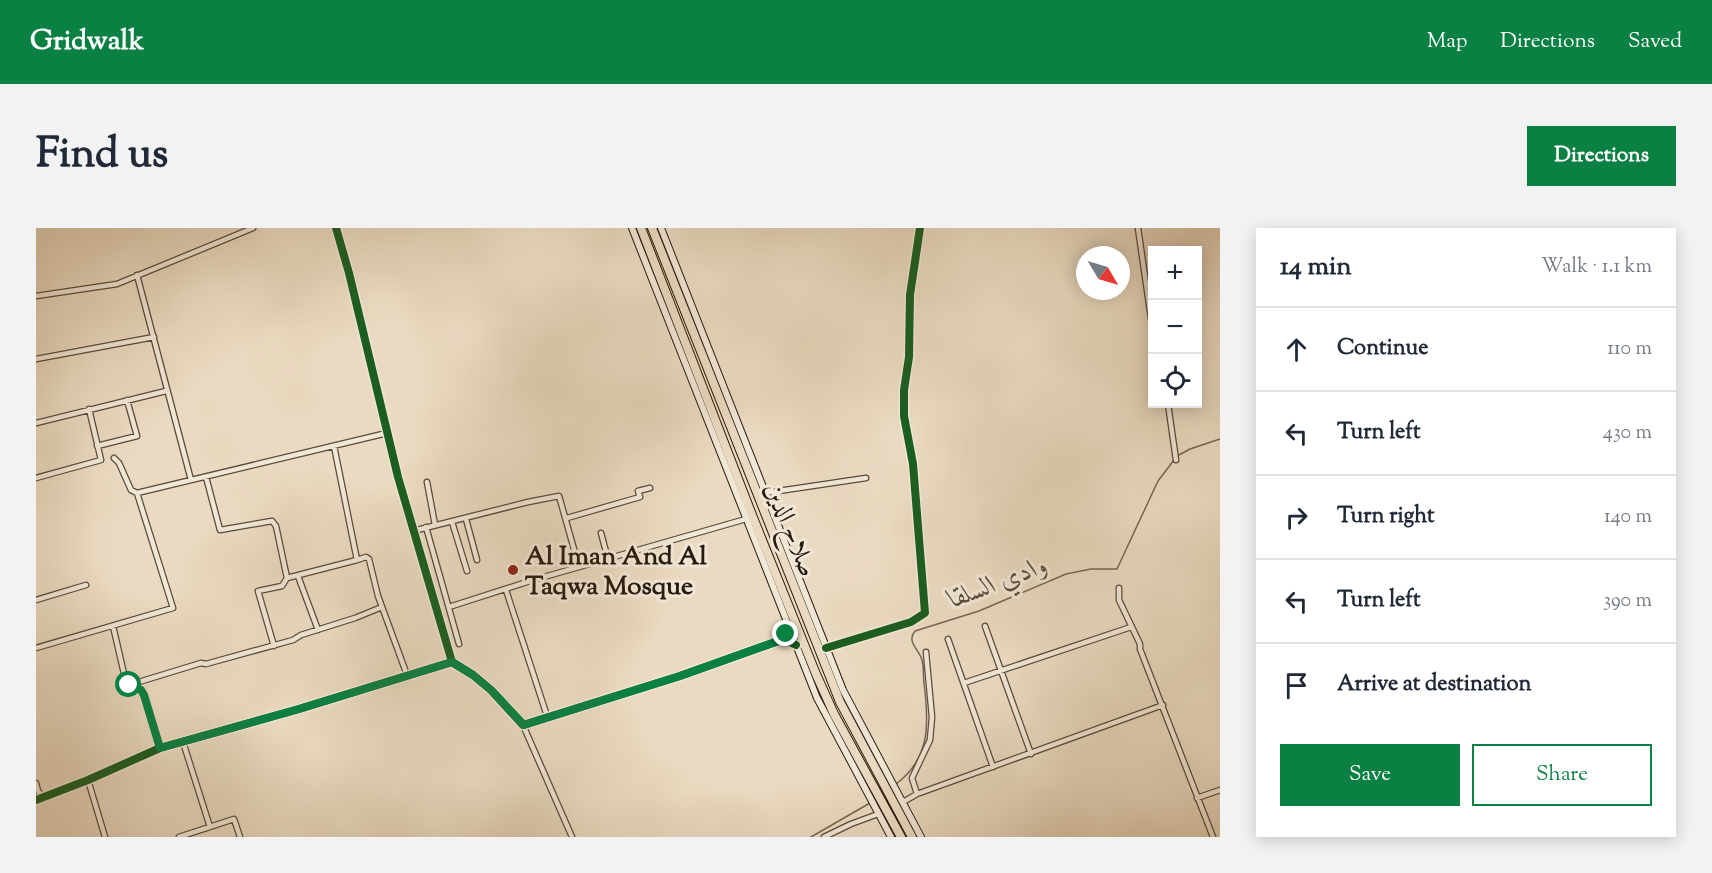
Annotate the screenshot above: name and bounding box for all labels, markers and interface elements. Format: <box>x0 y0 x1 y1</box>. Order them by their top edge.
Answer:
text: Gridwalk <box>30 22 144 62</box>
text: Map <box>1427 27 1467 57</box>
text: Directions <box>1500 27 1595 57</box>
text: Saved <box>1628 27 1682 57</box>
text: Find us <box>36 126 168 186</box>
button: Directions <box>1527 126 1676 186</box>
north arrow <box>1076 246 1130 300</box>
map controls <box>1148 246 1202 408</box>
button: + <box>1148 246 1202 300</box>
text: 14 min <box>1280 249 1352 286</box>
text: Walk · 1.1 km <box>1541 253 1652 282</box>
button: − <box>1148 300 1202 354</box>
icon: ahead <box>1280 333 1313 366</box>
text: Continue <box>1337 333 1428 365</box>
text: 110 m <box>1607 335 1652 364</box>
button: locate <box>1148 354 1202 408</box>
icon: left <box>1280 417 1313 450</box>
text: Turn left <box>1337 417 1420 449</box>
text: 430 m <box>1603 419 1652 448</box>
street label: صلاح الدين <box>751 477 825 584</box>
icon: right <box>1280 501 1313 534</box>
text: Turn right <box>1337 501 1434 533</box>
text: 140 m <box>1604 503 1652 532</box>
place label: Al Iman And Al Taqwa Mosque <box>525 539 707 606</box>
water label: وادي السلقا <box>941 547 1054 621</box>
marker: Al Iman And Al Taqwa Mosque <box>506 563 520 577</box>
icon: left <box>1280 585 1313 618</box>
text: Turn left <box>1337 585 1420 617</box>
text: 390 m <box>1603 587 1652 616</box>
route end <box>772 620 798 646</box>
icon: arrive <box>1280 669 1313 702</box>
text: Arrive at destination <box>1337 669 1532 701</box>
route start <box>115 671 141 697</box>
button: Save <box>1280 744 1460 806</box>
button: Share <box>1472 744 1652 806</box>

